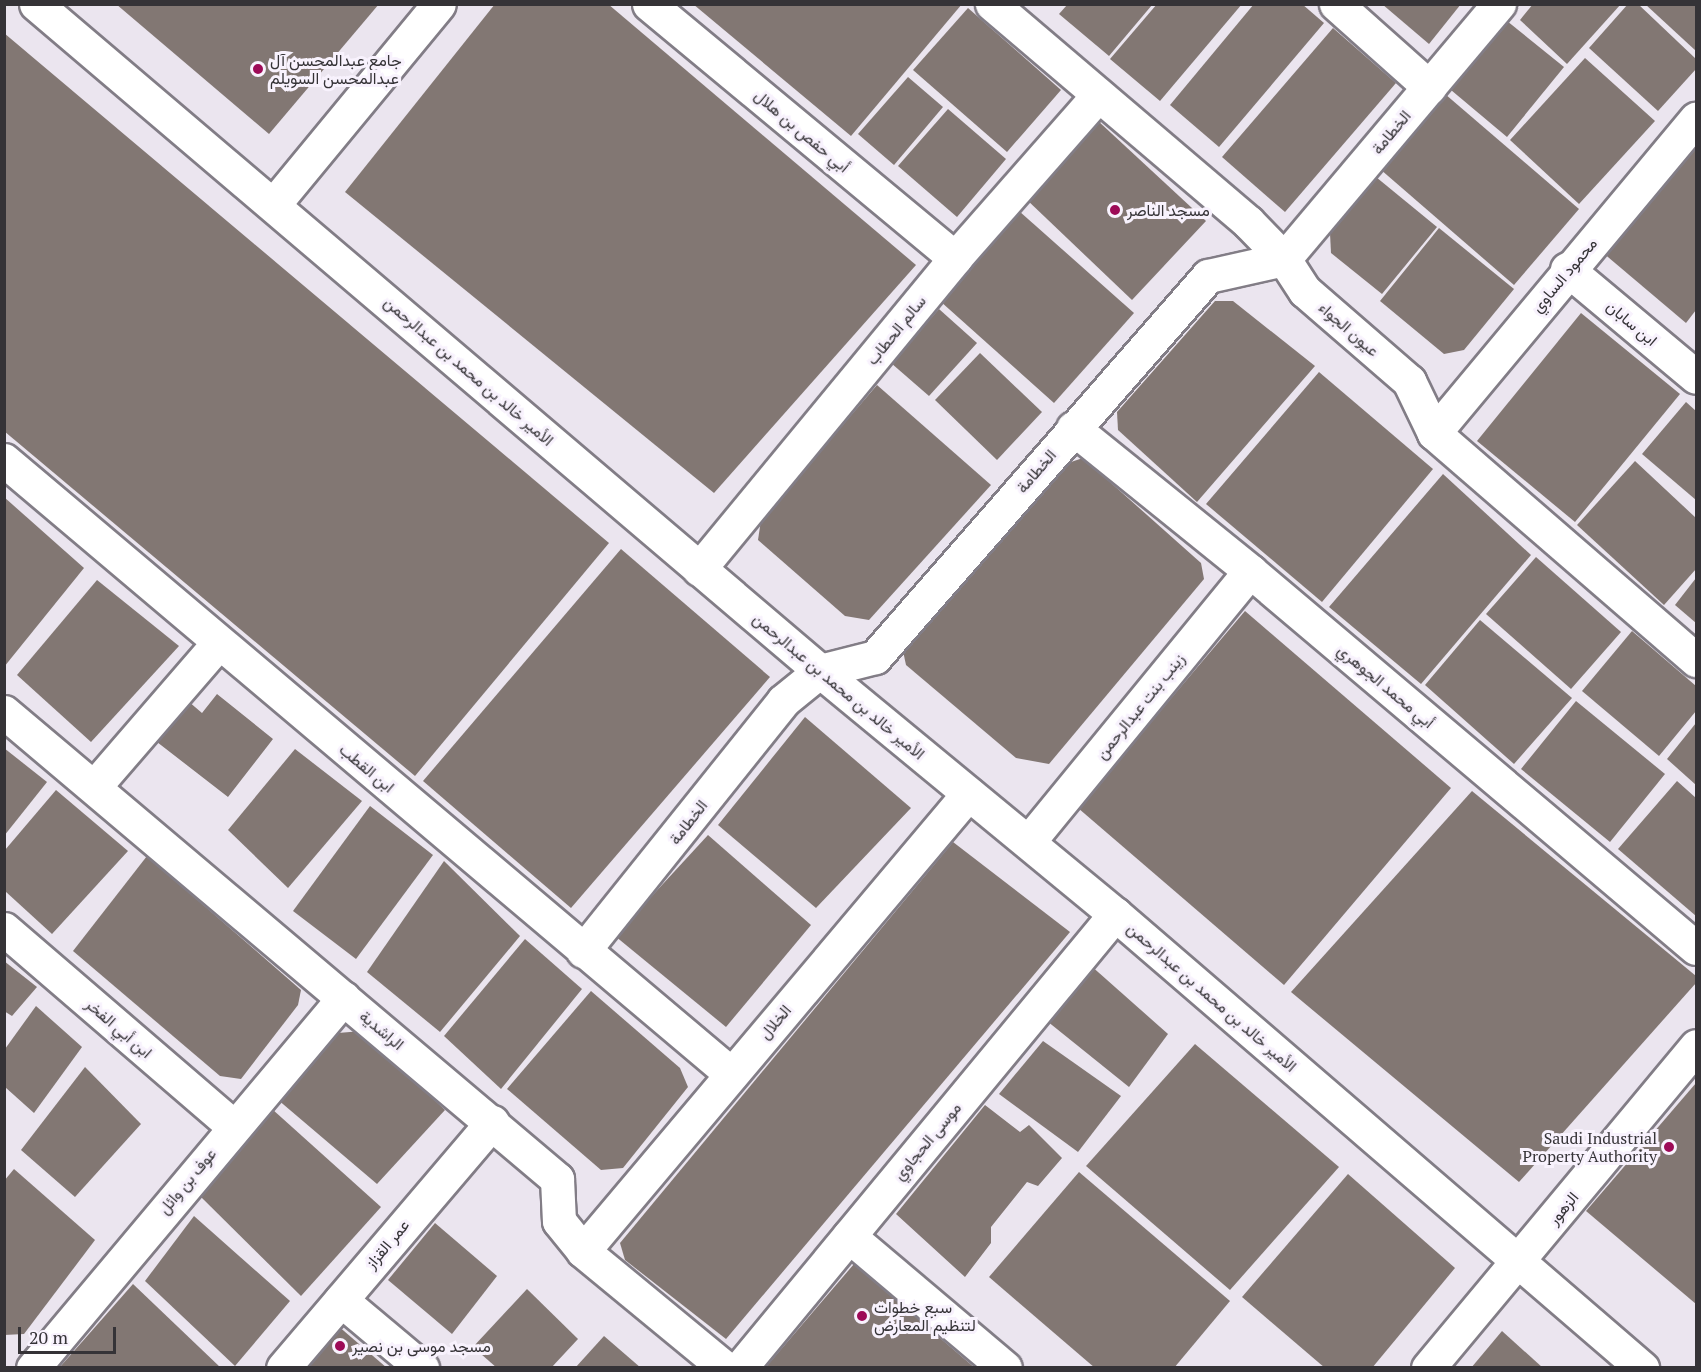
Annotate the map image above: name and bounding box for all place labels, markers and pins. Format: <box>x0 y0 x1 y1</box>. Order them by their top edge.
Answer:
place label: جامع عبدالمحسن آل عبدالمحسن السويلم <box>270 50 402 88</box>
marker: جامع عبدالمحسن آل عبدالمحسن السويلم <box>251 62 265 76</box>
place label: مسجد الناصر <box>1127 200 1210 220</box>
marker: مسجد الناصر <box>1108 203 1122 217</box>
place label: Saudi Industrial Property Authority <box>1522 1128 1657 1166</box>
marker: Saudi Industrial Property Authority <box>1662 1140 1676 1154</box>
place label: سبع خطوات لتنظيم المعارض <box>874 1297 976 1335</box>
marker: سبع خطوات لتنظيم المعارض <box>855 1309 869 1323</box>
place label: مسجد موسى بن نصير <box>352 1336 491 1356</box>
marker: مسجد موسى بن نصير <box>333 1339 347 1353</box>

